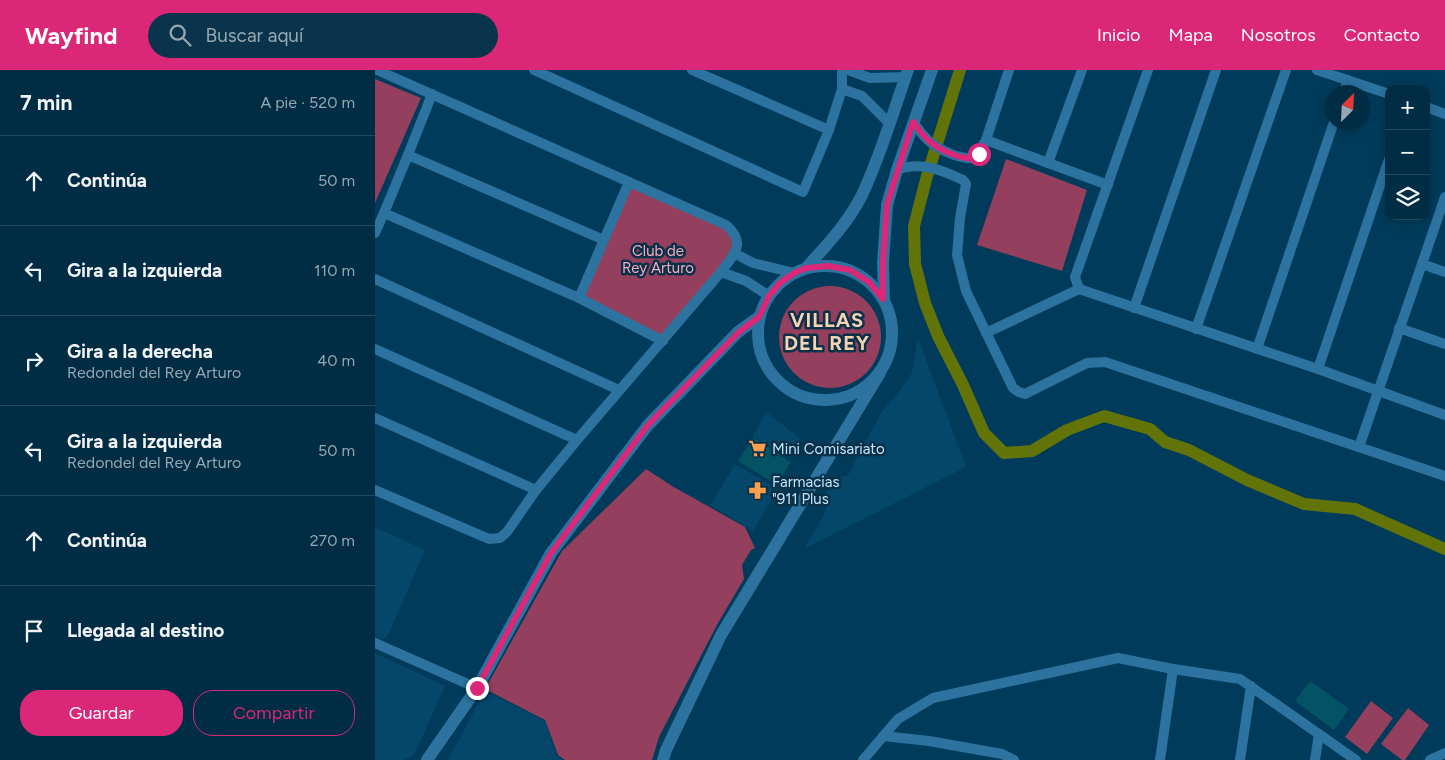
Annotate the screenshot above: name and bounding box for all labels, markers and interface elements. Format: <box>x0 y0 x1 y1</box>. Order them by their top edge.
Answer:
search box <box>148 13 498 58</box>
text: Wayfind <box>25 21 118 50</box>
icon: search <box>166 21 194 49</box>
text: Buscar aquí <box>206 24 303 47</box>
text: Inicio <box>1097 24 1141 46</box>
text: Mapa <box>1169 24 1213 46</box>
text: Nosotros <box>1241 24 1316 46</box>
text: Contacto <box>1344 24 1420 46</box>
north arrow <box>1325 85 1370 130</box>
map controls <box>1385 85 1430 220</box>
button: + <box>1385 85 1430 130</box>
text: 7 min <box>20 90 72 115</box>
text: A pie · 520 m <box>260 93 355 112</box>
button: − <box>1385 130 1430 175</box>
route start <box>968 143 991 166</box>
icon: ahead <box>20 167 48 195</box>
text: Continúa <box>67 169 147 192</box>
text: 50 m <box>318 171 355 190</box>
button: layers <box>1385 175 1430 220</box>
park label: Club de Rey Arturo <box>622 242 694 277</box>
icon: left <box>20 257 48 285</box>
text: Gira a la izquierda <box>67 259 222 282</box>
text: 110 m <box>314 261 355 280</box>
district label: VILLAS DEL REY <box>784 308 870 355</box>
text: Gira a la derecha <box>67 340 213 363</box>
icon: right <box>20 347 48 375</box>
text: 40 m <box>317 351 355 370</box>
text: Redondel del Rey Arturo <box>67 363 241 382</box>
text: Gira a la izquierda <box>67 430 222 453</box>
icon: left <box>20 437 48 465</box>
supermarket icon: Mini Comisariato <box>748 439 768 459</box>
place label: Mini Comisariato <box>772 440 885 458</box>
text: 50 m <box>318 441 355 460</box>
text: Redondel del Rey Arturo <box>67 453 241 472</box>
place label: Farmacias "911 Plus <box>772 473 839 508</box>
pharmacy icon: Farmacias "911 Plus <box>748 481 768 501</box>
icon: ahead <box>20 527 48 555</box>
text: Continúa <box>67 529 147 552</box>
text: 270 m <box>310 531 355 550</box>
icon: arrive <box>20 617 48 645</box>
text: Llegada al destino <box>67 619 224 642</box>
route end <box>466 677 489 700</box>
button: Guardar <box>20 690 183 736</box>
button: Compartir <box>193 690 355 736</box>

